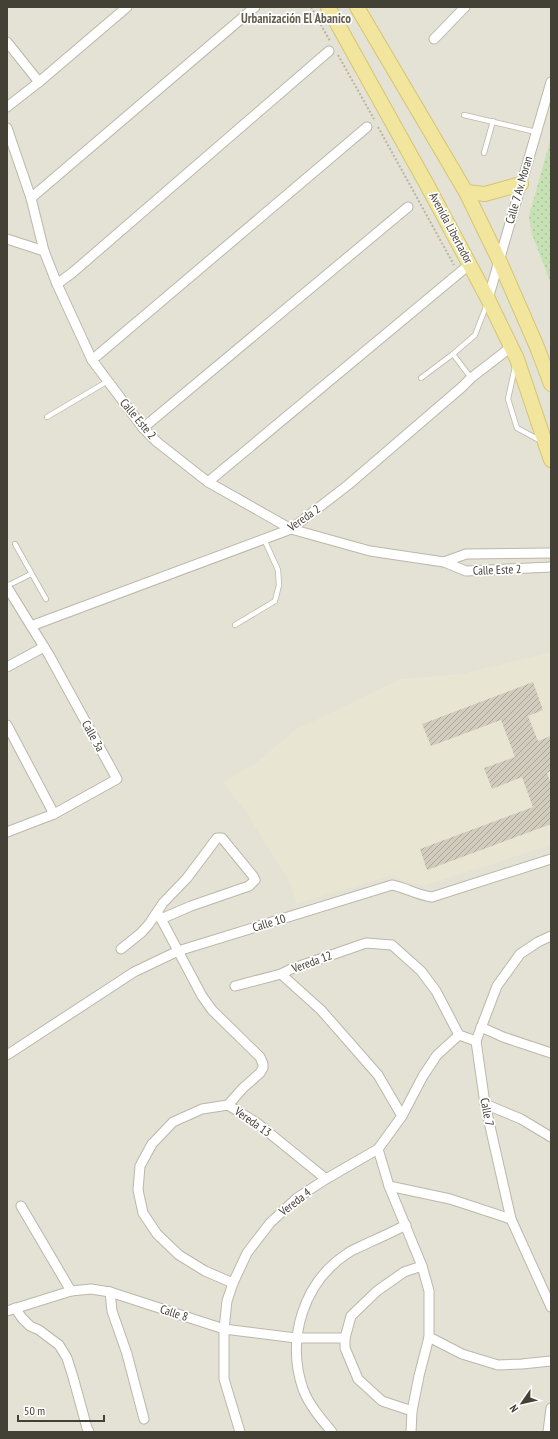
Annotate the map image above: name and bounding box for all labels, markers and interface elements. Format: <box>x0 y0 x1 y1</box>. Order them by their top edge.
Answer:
district label: Urbanización El Abanico <box>241 10 351 27</box>
street label: Calle 7 Av. Moran <box>502 154 535 225</box>
street label: Avenida Libertador <box>426 190 477 267</box>
street label: Calle Este 2 <box>117 395 160 442</box>
street label: Vereda 2 <box>284 501 323 535</box>
street label: Calle Este 2 <box>472 561 522 578</box>
street label: Calle 3a <box>79 717 108 754</box>
street label: Calle 10 <box>250 910 287 935</box>
street label: Vereda 12 <box>289 947 334 976</box>
street label: Calle 7 <box>477 1096 498 1127</box>
street label: Vereda 13 <box>231 1103 275 1140</box>
street label: Vereda 4 <box>275 1184 314 1219</box>
street label: Calle 8 <box>158 1301 190 1324</box>
north arrow <box>502 1383 542 1423</box>
scale bar <box>18 1397 104 1423</box>
text: N <box>506 1402 521 1415</box>
text: 50 m <box>24 1403 45 1418</box>

